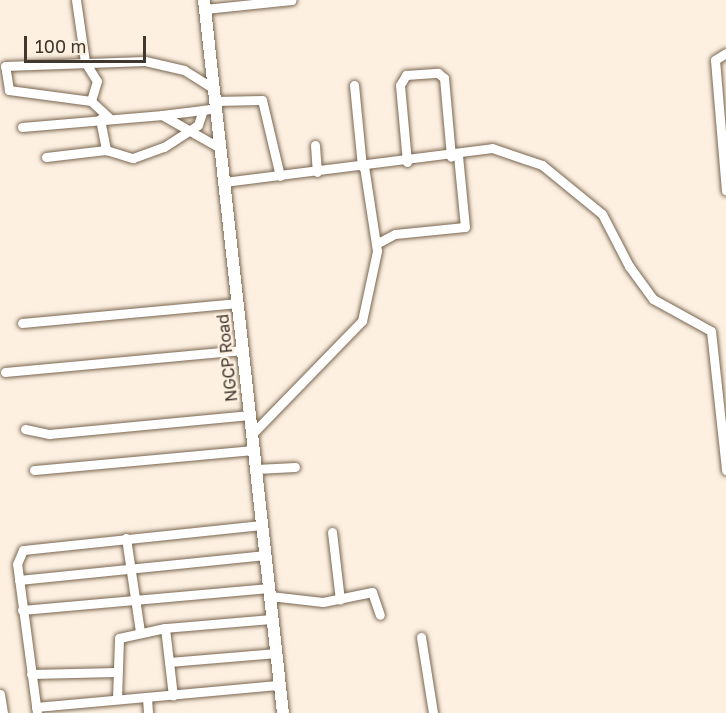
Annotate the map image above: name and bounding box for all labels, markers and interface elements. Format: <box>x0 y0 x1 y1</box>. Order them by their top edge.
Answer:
scale bar <box>27 24 148 62</box>
text: 100 m <box>35 35 86 57</box>
street label: NGCP Road <box>213 313 241 403</box>

